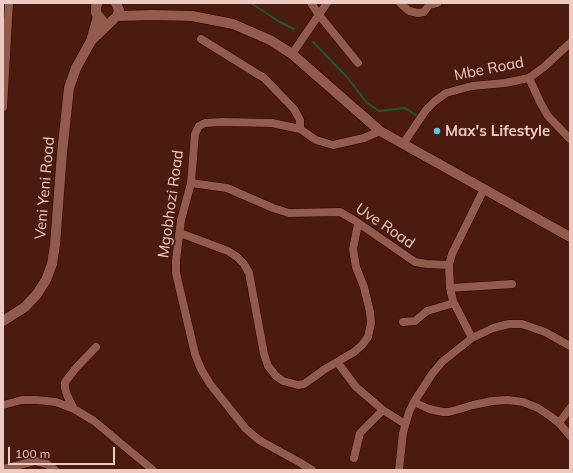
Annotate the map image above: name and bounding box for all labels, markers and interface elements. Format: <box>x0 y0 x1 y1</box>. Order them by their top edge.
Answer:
street label: Mbe Road <box>453 53 525 85</box>
place label: Max's Lifestyle <box>445 122 550 140</box>
marker: Max's Lifestyle <box>432 126 442 136</box>
street label: Veni Yeni Road <box>32 136 58 240</box>
street label: Mgobhozi Road <box>155 149 187 259</box>
street label: Uve Road <box>352 200 418 252</box>
scale bar <box>10 439 117 465</box>
text: 100 m <box>15 446 50 461</box>

